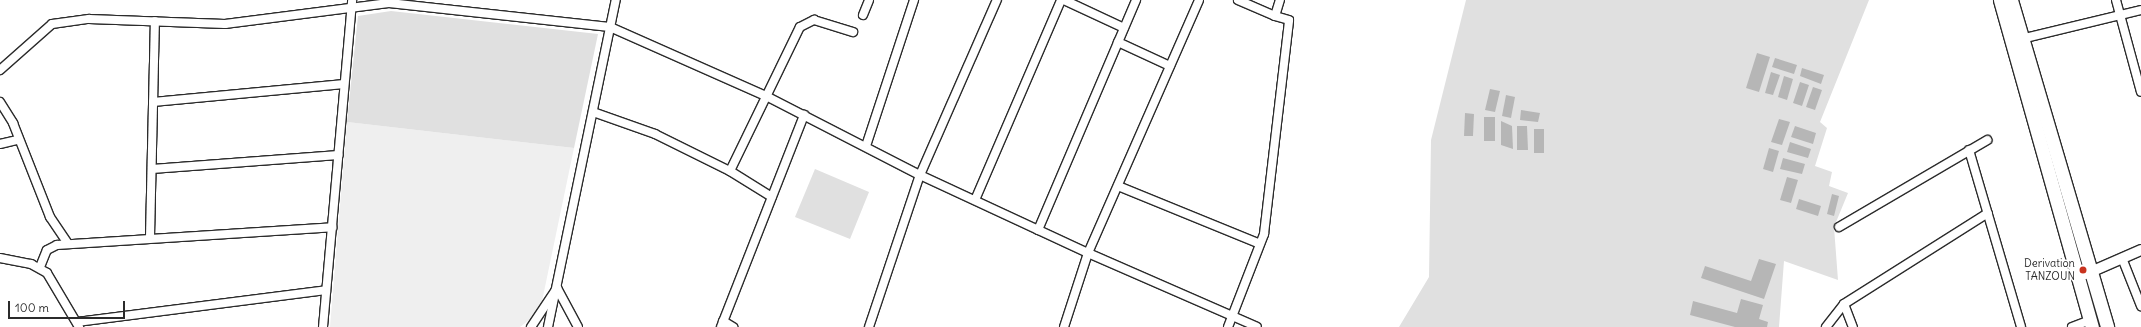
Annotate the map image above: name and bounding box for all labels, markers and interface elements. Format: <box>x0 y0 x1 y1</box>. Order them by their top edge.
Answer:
place label: Derivation TANZOUN <box>2024 257 2075 283</box>
marker: Derivation TANZOUN <box>2078 265 2088 275</box>
scale bar <box>10 293 127 319</box>
text: 100 m <box>15 300 49 315</box>

